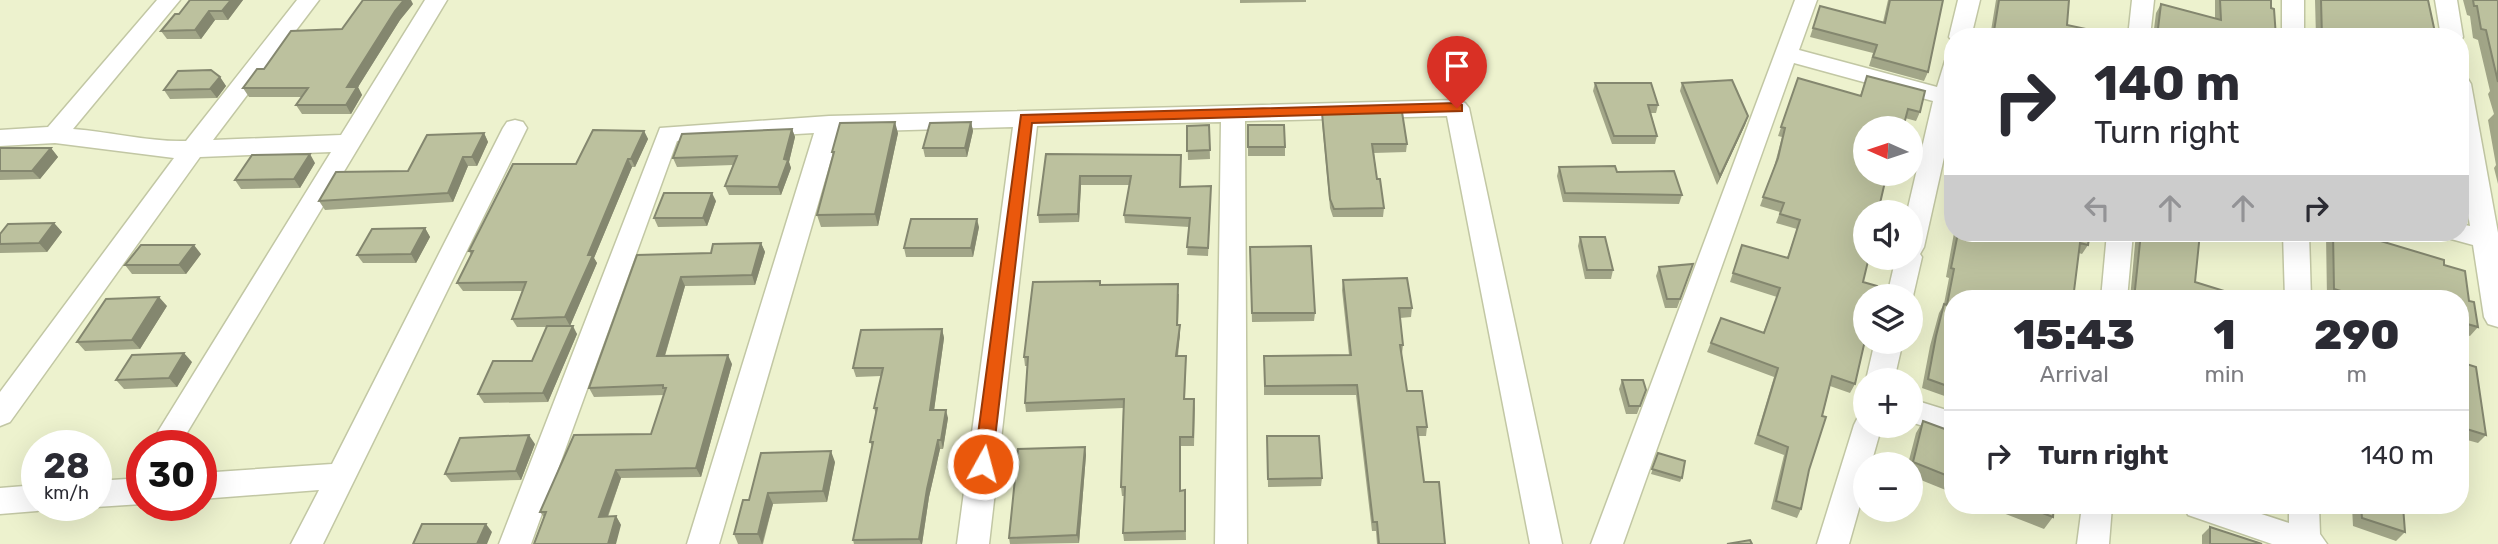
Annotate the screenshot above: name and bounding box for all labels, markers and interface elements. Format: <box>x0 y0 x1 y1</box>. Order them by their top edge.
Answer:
pin <box>1427 36 1487 108</box>
icon: arrive <box>1438 47 1476 85</box>
text: 140 m <box>2094 54 2240 112</box>
icon: right <box>1979 56 2070 147</box>
text: Turn right <box>2094 113 2239 151</box>
north arrow <box>1853 116 1923 186</box>
map controls <box>1853 116 1923 522</box>
icon: left <box>2078 189 2116 227</box>
icon: ahead <box>2151 189 2189 227</box>
icon: ahead <box>2224 189 2262 227</box>
icon: right <box>2297 189 2335 227</box>
button: sound <box>1853 200 1923 270</box>
button: layers <box>1853 284 1923 354</box>
text: 15:43 <box>2013 310 2135 360</box>
text: 1 <box>2213 310 2236 360</box>
text: 290 <box>2314 310 2400 360</box>
text: Arrival <box>2040 360 2109 388</box>
text: min <box>2205 360 2244 388</box>
text: m <box>2346 360 2367 388</box>
button: + <box>1853 368 1923 438</box>
position arrow <box>946 427 1020 501</box>
speed limit sign: 30 <box>126 430 217 521</box>
icon: right <box>1979 437 2017 475</box>
text: Turn right <box>2038 440 2168 471</box>
text: 140 m <box>2361 440 2434 471</box>
text: 28 <box>43 445 90 487</box>
button: − <box>1853 452 1923 522</box>
text: km/h <box>44 482 89 504</box>

